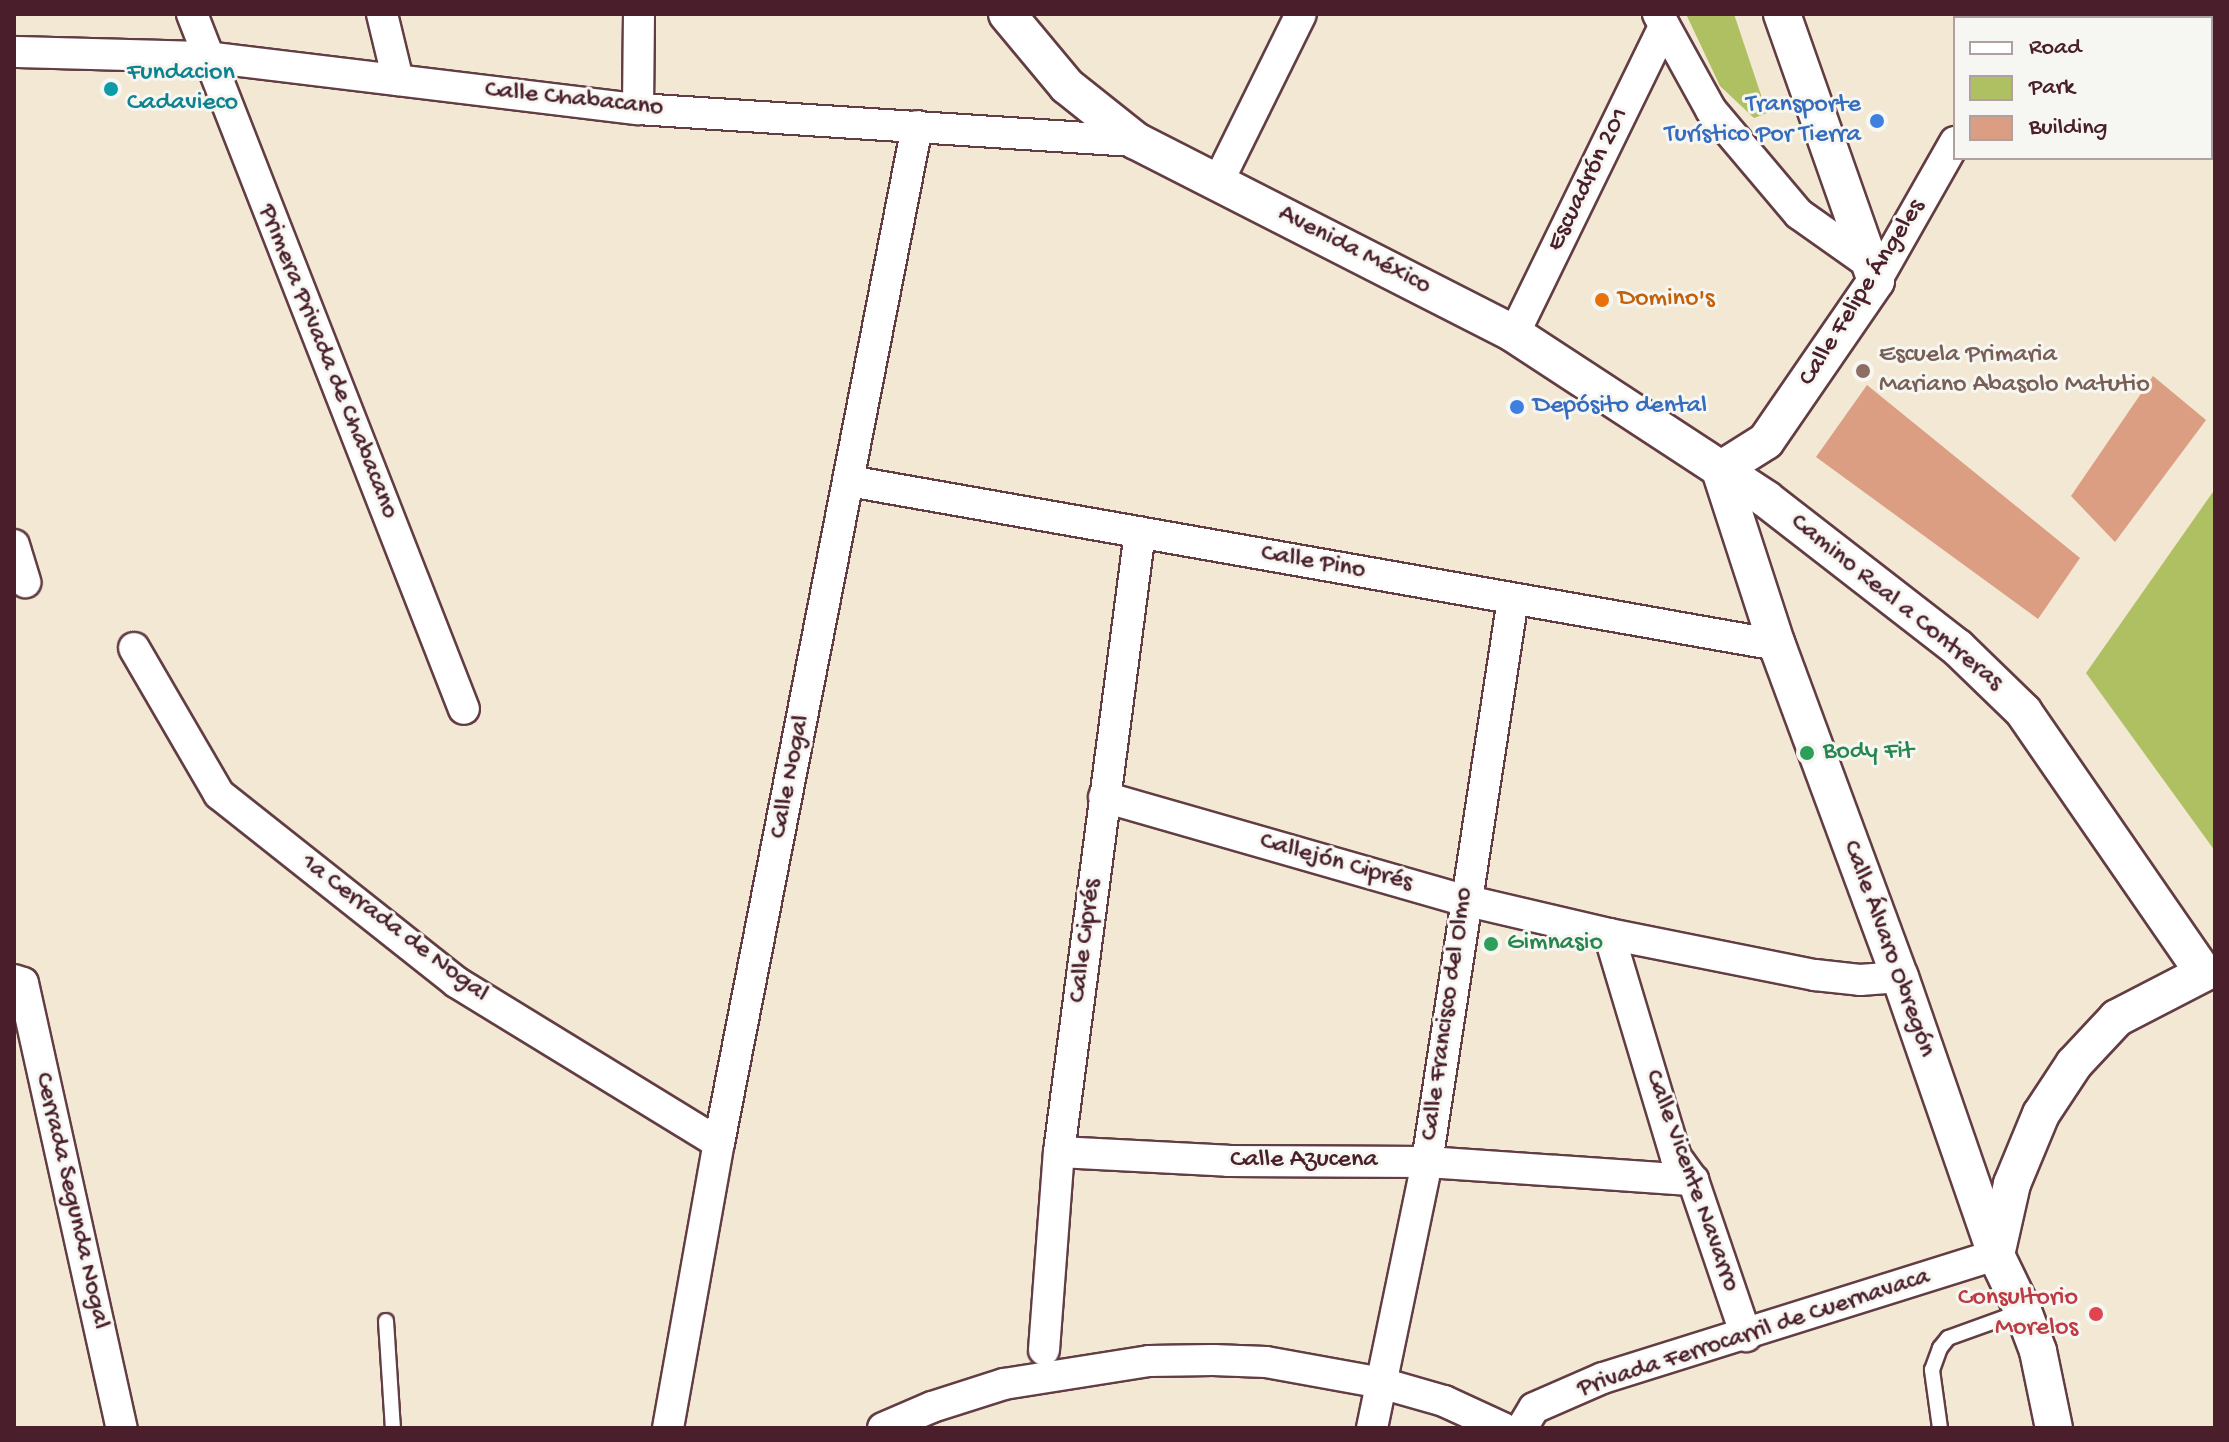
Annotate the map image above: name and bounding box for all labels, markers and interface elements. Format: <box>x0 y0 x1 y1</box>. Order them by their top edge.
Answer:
legend <box>1953 16 2213 160</box>
text: Road <box>2029 34 2081 63</box>
place label: Fundacion Cadavieco <box>127 58 238 120</box>
text: Park <box>2029 74 2075 103</box>
street label: Calle Chabacano <box>483 75 665 125</box>
marker: Fundacion Cadavieco <box>102 80 120 98</box>
place label: Transporte Turístico Por Tierra <box>1665 90 1861 152</box>
street label: Escuadrón 201 <box>1541 103 1637 257</box>
marker: Transporte Turístico Por Tierra <box>1868 112 1886 130</box>
text: Building <box>2029 114 2107 143</box>
street label: Calle Felipe Ángeles <box>1793 194 1933 392</box>
street label: Avenida México <box>1272 199 1436 303</box>
street label: Primera Privada de Chabacano <box>250 200 404 524</box>
place label: Domino's <box>1618 284 1715 316</box>
marker: Domino's <box>1593 291 1611 309</box>
place label: Escuela Primaria Mariano Abasolo Matutio <box>1879 340 2150 402</box>
marker: Escuela Primaria Mariano Abasolo Matutio <box>1854 362 1872 380</box>
place label: Depósito dental <box>1533 391 1707 423</box>
marker: Depósito dental <box>1508 398 1526 416</box>
street label: Camino Real a Contreras <box>1783 508 2009 698</box>
street label: Calle Pino <box>1258 538 1368 588</box>
street label: Calle Nogal <box>764 713 818 841</box>
place label: Body Fit <box>1823 737 1914 769</box>
marker: Body Fit <box>1798 744 1816 762</box>
street label: Callejón Ciprés <box>1256 826 1416 900</box>
street label: Calle Álvaro Obregón <box>1834 837 1942 1061</box>
street label: 1a Cerrada de Nogal <box>294 848 494 1010</box>
street label: Calle Ciprés <box>1063 877 1109 1005</box>
street label: Calle Francisco del Olmo <box>1415 885 1481 1143</box>
place label: Gimnasio <box>1507 928 1603 960</box>
marker: Gimnasio <box>1482 935 1500 953</box>
street label: Calle Vicente Navarro <box>1636 1066 1746 1296</box>
street label: Cerrada Segunda Nogal <box>26 1070 116 1332</box>
street label: Calle Azucena <box>1230 1145 1378 1177</box>
street label: Privada Ferrocarril de Cuernavaca <box>1574 1262 1934 1406</box>
place label: Consultorio Morelos <box>1958 1283 2078 1344</box>
marker: Consultorio Morelos <box>2085 1303 2107 1325</box>

